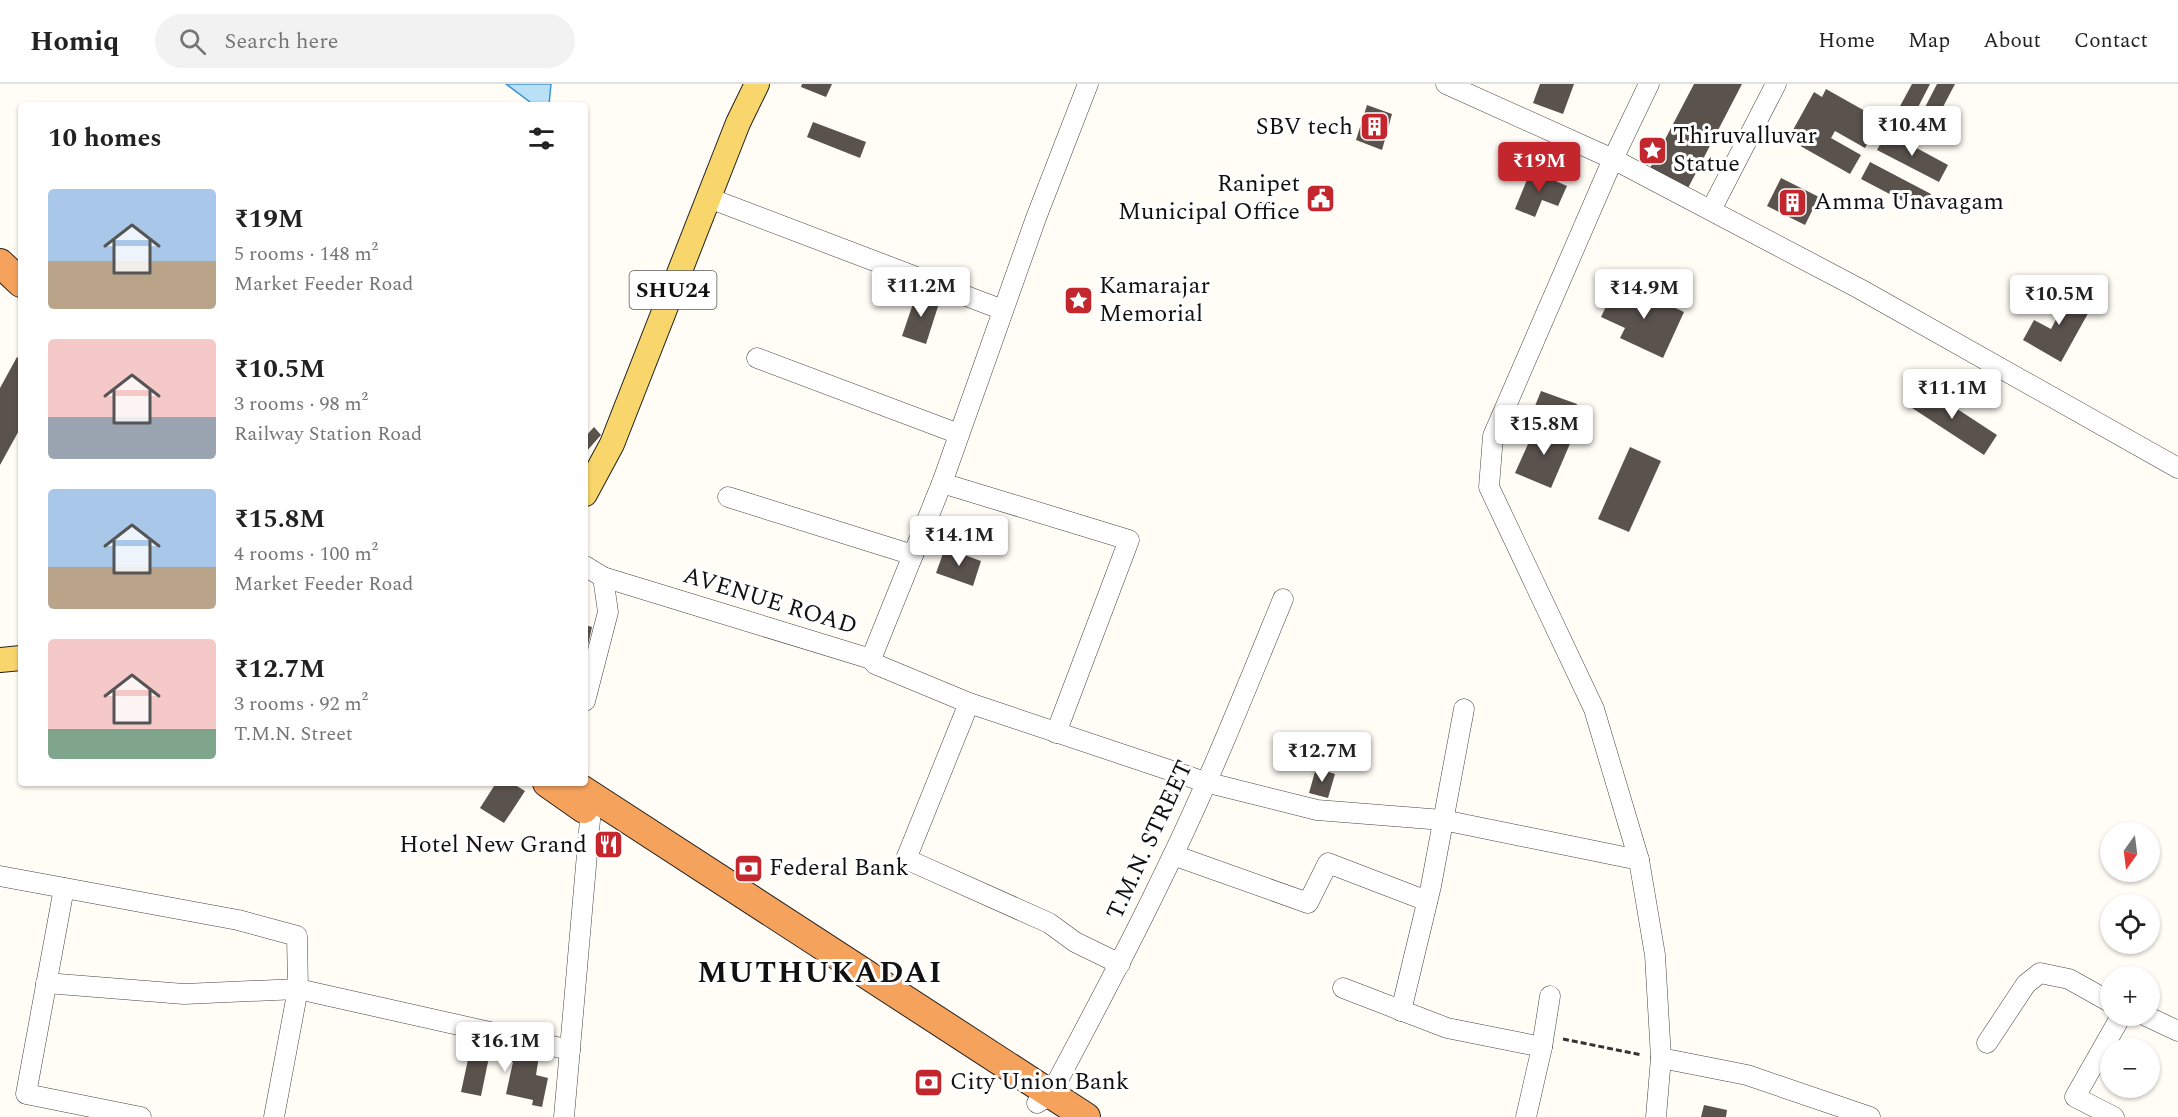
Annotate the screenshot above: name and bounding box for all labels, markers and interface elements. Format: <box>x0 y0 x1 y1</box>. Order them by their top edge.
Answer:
search box <box>155 14 575 68</box>
text: Homiq <box>30 20 119 63</box>
icon: search <box>176 25 209 58</box>
text: Search here <box>224 25 339 58</box>
text: Home <box>1818 25 1875 57</box>
text: Map <box>1908 25 1950 57</box>
text: About <box>1983 25 2041 57</box>
text: Contact <box>2074 25 2148 57</box>
pin: ₹10.4M <box>1863 106 1961 157</box>
place label: SBV tech <box>1256 109 1353 145</box>
text: ₹10.4M <box>1877 110 1947 140</box>
building icon: SBV tech <box>1358 111 1390 143</box>
text: 10 homes <box>48 118 162 158</box>
place label: Thiruvalluvar Statue <box>1673 118 1817 182</box>
icon: filters <box>525 122 558 155</box>
place icon: Thiruvalluvar Statue <box>1636 134 1668 166</box>
pin: ₹19M <box>1503 142 1575 193</box>
text: ₹19M <box>1512 146 1566 176</box>
place label: Ranipet Municipal Office <box>1118 166 1300 230</box>
public building icon: Ranipet Municipal Office <box>1305 182 1337 214</box>
place label: Amma Unavagam <box>1814 184 2004 220</box>
building icon: Amma Unavagam <box>1777 186 1809 218</box>
text: ₹19M <box>234 199 304 239</box>
icon: home <box>96 213 168 285</box>
text: 5 rooms · 148 m² <box>234 239 378 269</box>
pin: ₹11.2M <box>872 267 970 318</box>
place label: Kamarajar Memorial <box>1099 268 1210 332</box>
text: Market Feeder Road <box>234 269 413 299</box>
pin: ₹14.9M <box>1595 269 1693 320</box>
road number: SHU24 <box>630 271 716 309</box>
text: ₹11.2M <box>886 271 956 301</box>
text: ₹14.9M <box>1609 273 1679 303</box>
pin: ₹10.5M <box>2010 275 2108 326</box>
text: ₹10.5M <box>2024 279 2094 309</box>
place icon: Kamarajar Memorial <box>1062 284 1094 316</box>
text: ₹10.5M <box>234 349 325 389</box>
icon: home <box>96 363 168 435</box>
pin: ₹11.1M <box>1903 369 2001 420</box>
text: ₹11.1M <box>1917 373 1987 403</box>
text: 3 rooms · 98 m² <box>234 389 368 419</box>
pin: ₹15.8M <box>1495 405 1593 456</box>
text: ₹15.8M <box>1509 409 1579 439</box>
text: Railway Station Road <box>234 419 422 449</box>
text: ₹15.8M <box>234 499 325 539</box>
icon: home <box>96 513 168 585</box>
pin: ₹14.1M <box>910 516 1008 567</box>
text: ₹14.1M <box>924 520 994 550</box>
text: 4 rooms · 100 m² <box>234 539 378 569</box>
street label: AVENUE ROAD <box>678 557 862 645</box>
text: Market Feeder Road <box>234 569 413 599</box>
text: ₹12.7M <box>234 649 325 689</box>
icon: home <box>96 663 168 735</box>
text: 3 rooms · 92 m² <box>234 689 368 719</box>
text: T.M.N. Street <box>234 719 353 749</box>
pin: ₹12.7M <box>1273 732 1371 783</box>
text: ₹12.7M <box>1287 736 1357 766</box>
street label: T.M.N. STREET <box>1097 754 1203 926</box>
north arrow <box>2100 822 2160 882</box>
map controls <box>2100 822 2160 1098</box>
place label: Hotel New Grand <box>399 827 587 863</box>
restaurant icon: Hotel New Grand <box>592 829 624 861</box>
place label: Federal Bank <box>769 850 909 886</box>
bank icon: Federal Bank <box>732 852 764 884</box>
button: locate <box>2100 894 2160 954</box>
district label: MUTHUKADAI <box>697 950 943 996</box>
button: + <box>2100 966 2160 1026</box>
pin: ₹16.1M <box>456 1022 554 1073</box>
text: ₹16.1M <box>470 1026 540 1056</box>
button: − <box>2100 1038 2160 1098</box>
place label: City Union Bank <box>950 1064 1129 1100</box>
bank icon: City Union Bank <box>913 1066 945 1098</box>

